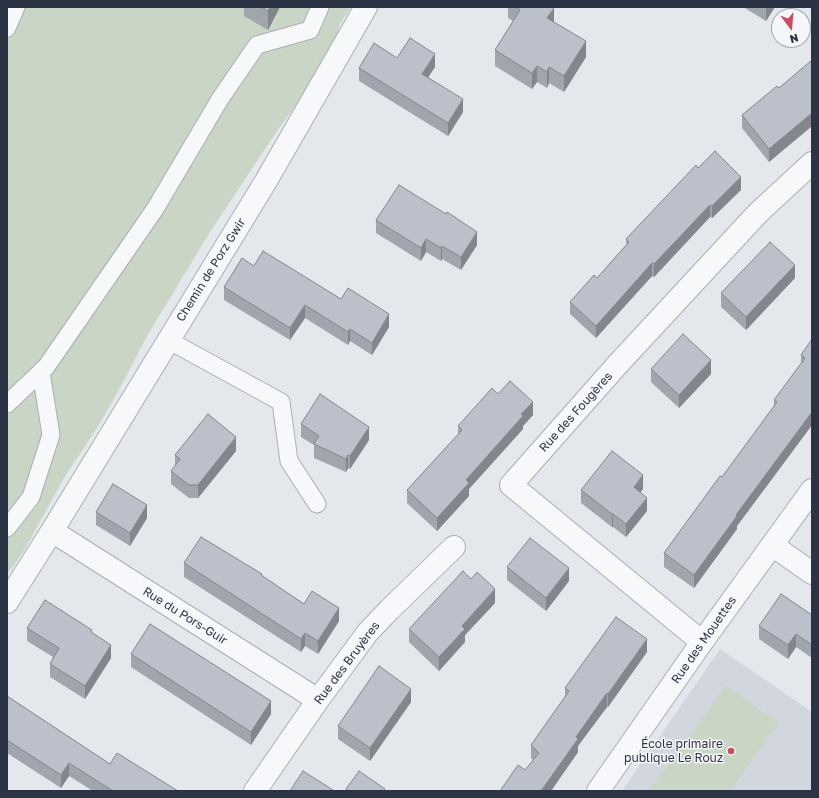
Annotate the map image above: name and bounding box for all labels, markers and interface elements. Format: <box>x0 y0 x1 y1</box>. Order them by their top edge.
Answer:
north arrow <box>771 8 811 48</box>
text: N <box>788 32 800 46</box>
street label: Chemin de Porz Gwir <box>173 216 249 324</box>
street label: Rue des Fougères <box>536 369 616 455</box>
street label: Rue du Pors-Guir <box>140 584 230 648</box>
street label: Rue des Mouettes <box>668 594 740 686</box>
street label: Rue des Bruyères <box>311 619 383 707</box>
place label: École primaire publique Le Rouz <box>624 737 723 765</box>
marker: École primaire publique Le Rouz <box>726 746 736 756</box>

